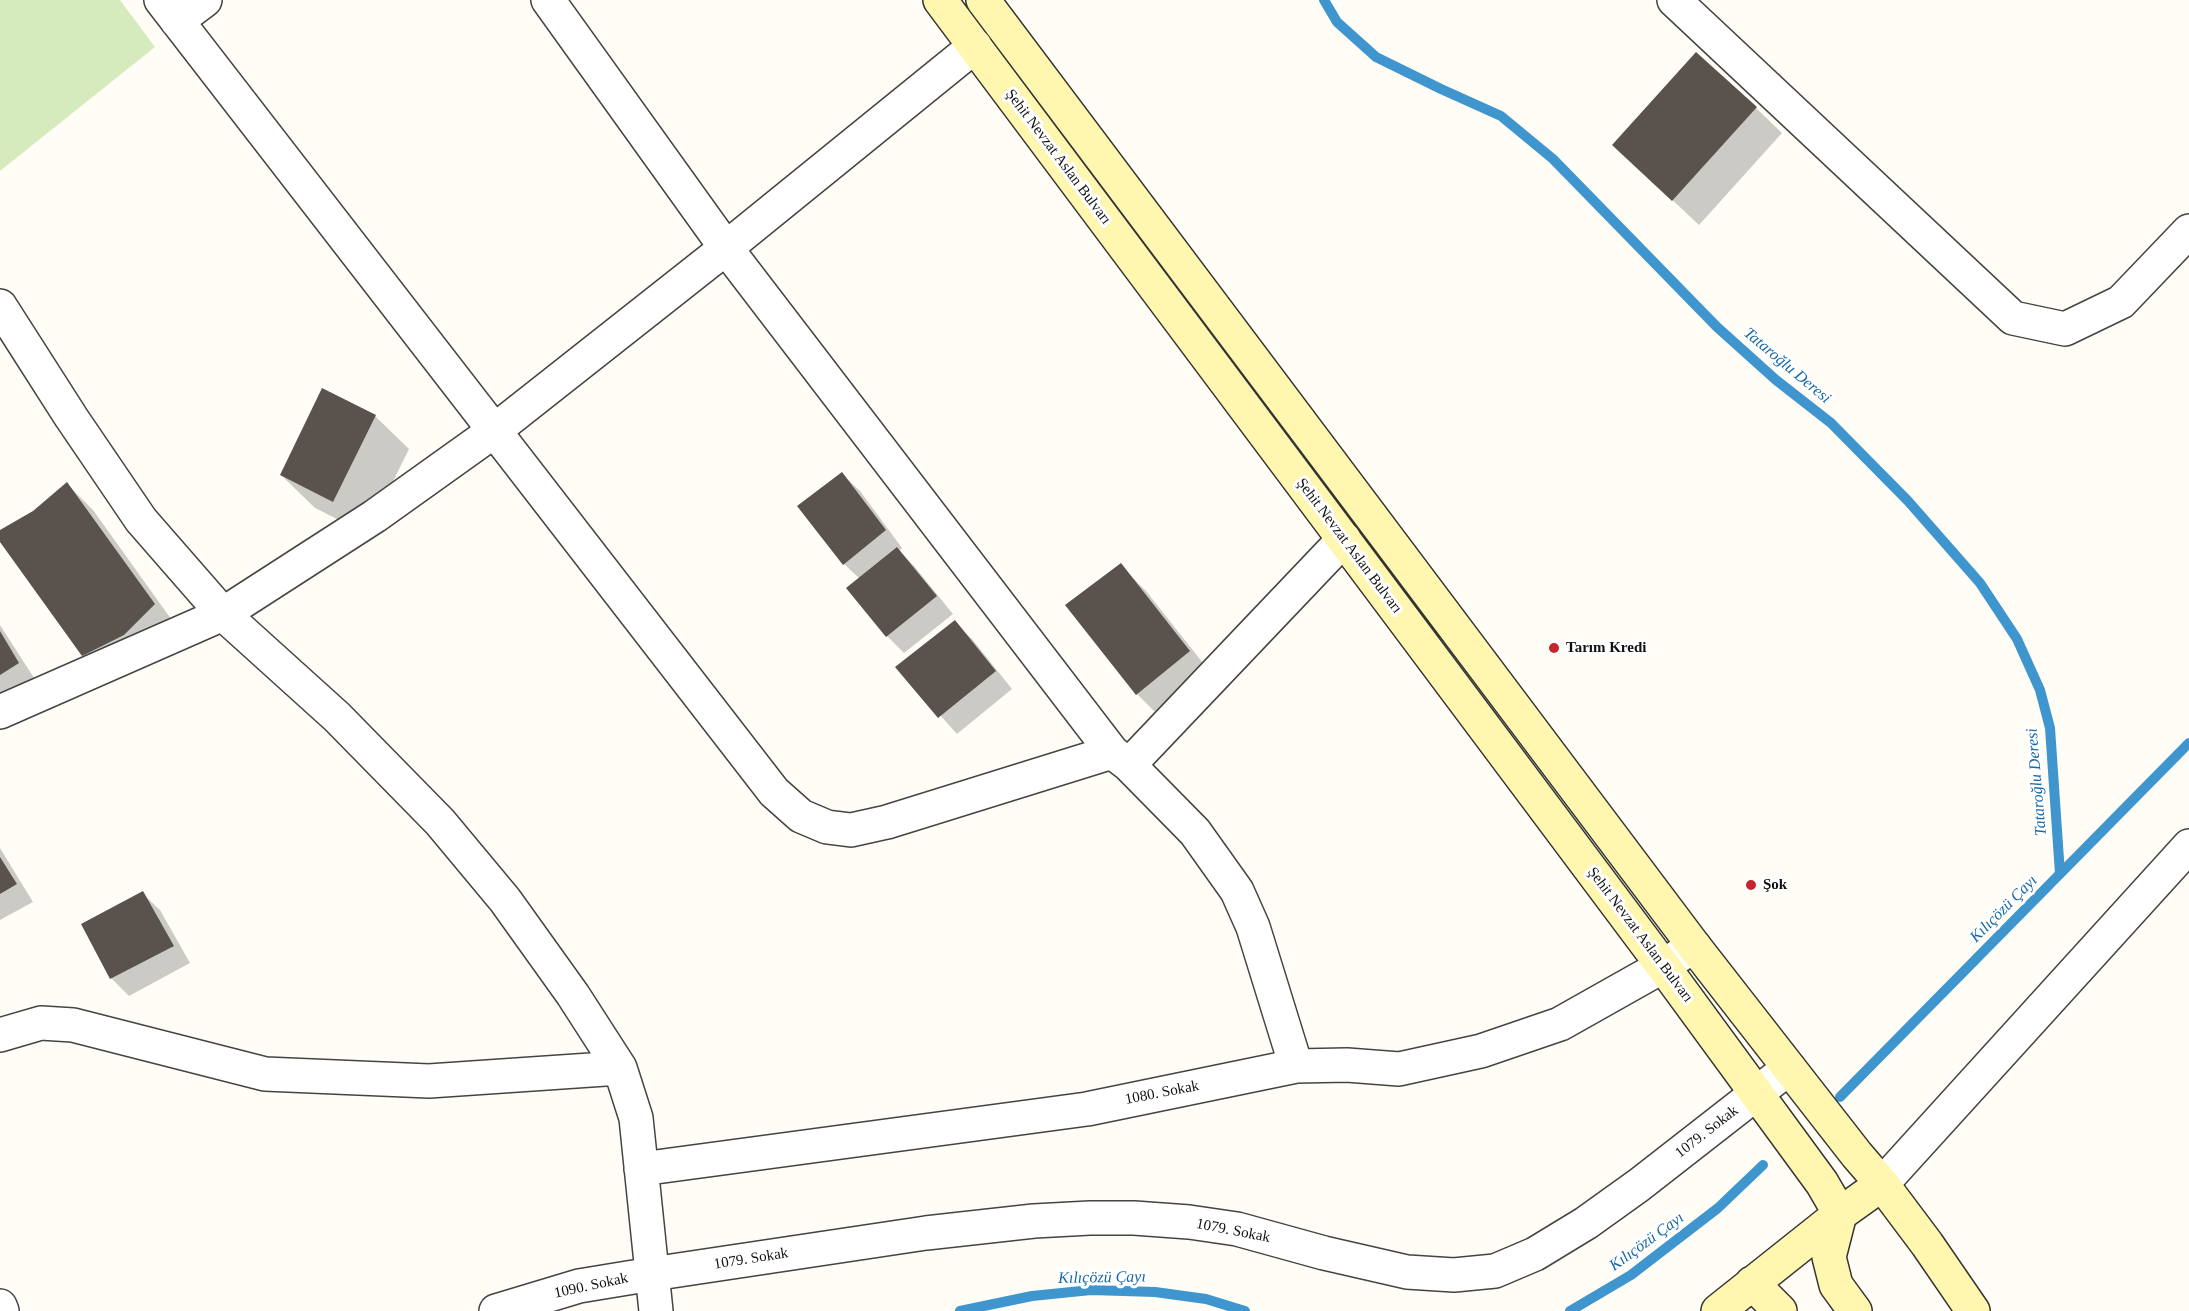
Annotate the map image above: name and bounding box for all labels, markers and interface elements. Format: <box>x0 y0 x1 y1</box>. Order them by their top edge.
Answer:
street label: Şehit Nevzat Aslan Bulvarı <box>1001 86 1115 228</box>
water label: Tataroğlu Deresi <box>1739 324 1835 408</box>
street label: Şehit Nevzat Aslan Bulvarı <box>1292 475 1406 617</box>
place label: Tarım Kredi <box>1566 639 1646 657</box>
marker: Tarım Kredi <box>1547 641 1561 655</box>
water label: Tataroğlu Deresi <box>2023 727 2051 837</box>
street label: Şehit Nevzat Aslan Bulvarı <box>1583 864 1697 1006</box>
water label: Kılıçözü Çayı <box>1966 871 2042 947</box>
place label: Şok <box>1763 876 1787 894</box>
marker: Şok <box>1744 878 1758 892</box>
street label: 1080. Sokak <box>1123 1077 1201 1109</box>
street label: 1079. Sokak <box>1672 1102 1742 1162</box>
water label: Kılıçözü Çayı <box>1606 1209 1688 1275</box>
street label: 1079. Sokak <box>1194 1215 1272 1247</box>
street label: 1079. Sokak <box>713 1244 789 1274</box>
water label: Kılıçözü Çayı <box>1058 1268 1146 1288</box>
street label: 1090. Sokak <box>552 1269 630 1303</box>

